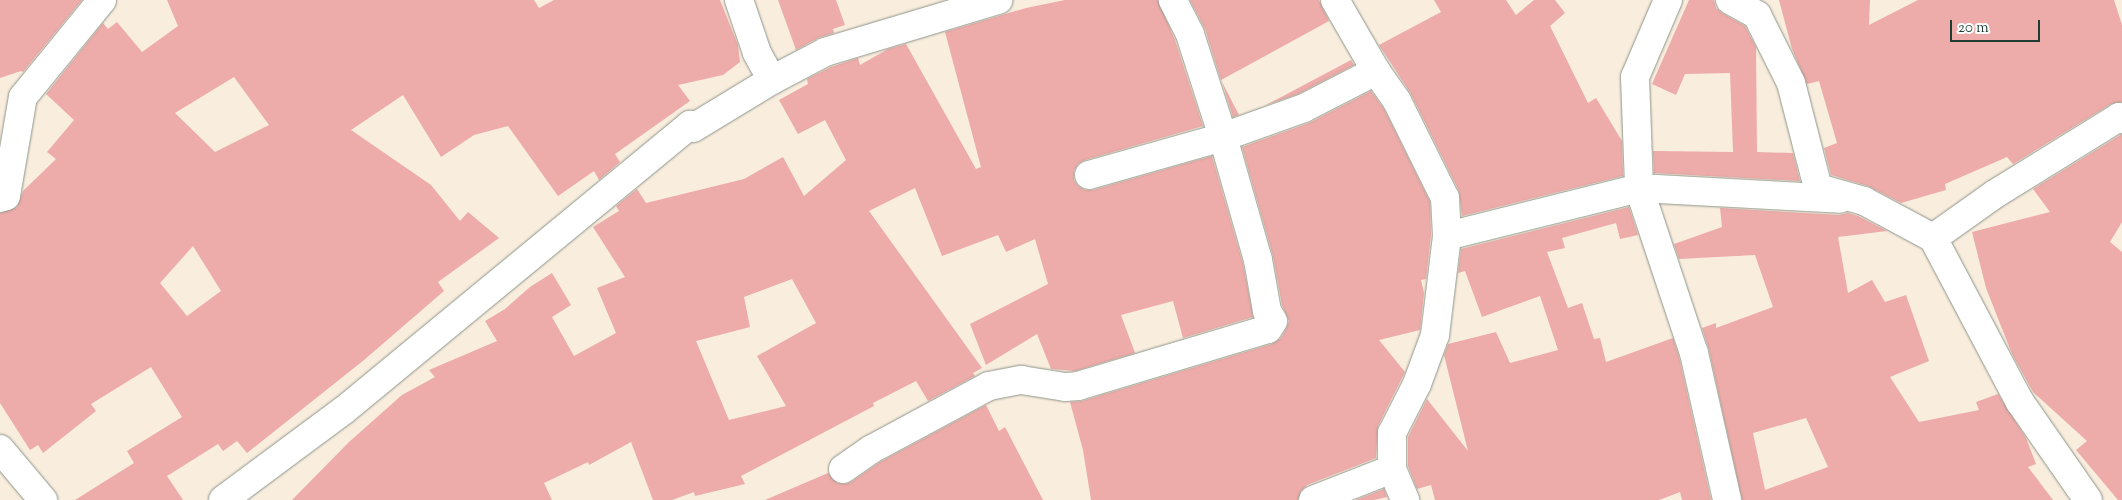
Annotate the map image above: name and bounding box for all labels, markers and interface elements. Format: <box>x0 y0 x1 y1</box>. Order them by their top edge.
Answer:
scale bar <box>1952 10 2042 42</box>
text: 20 m <box>1958 18 1989 39</box>

